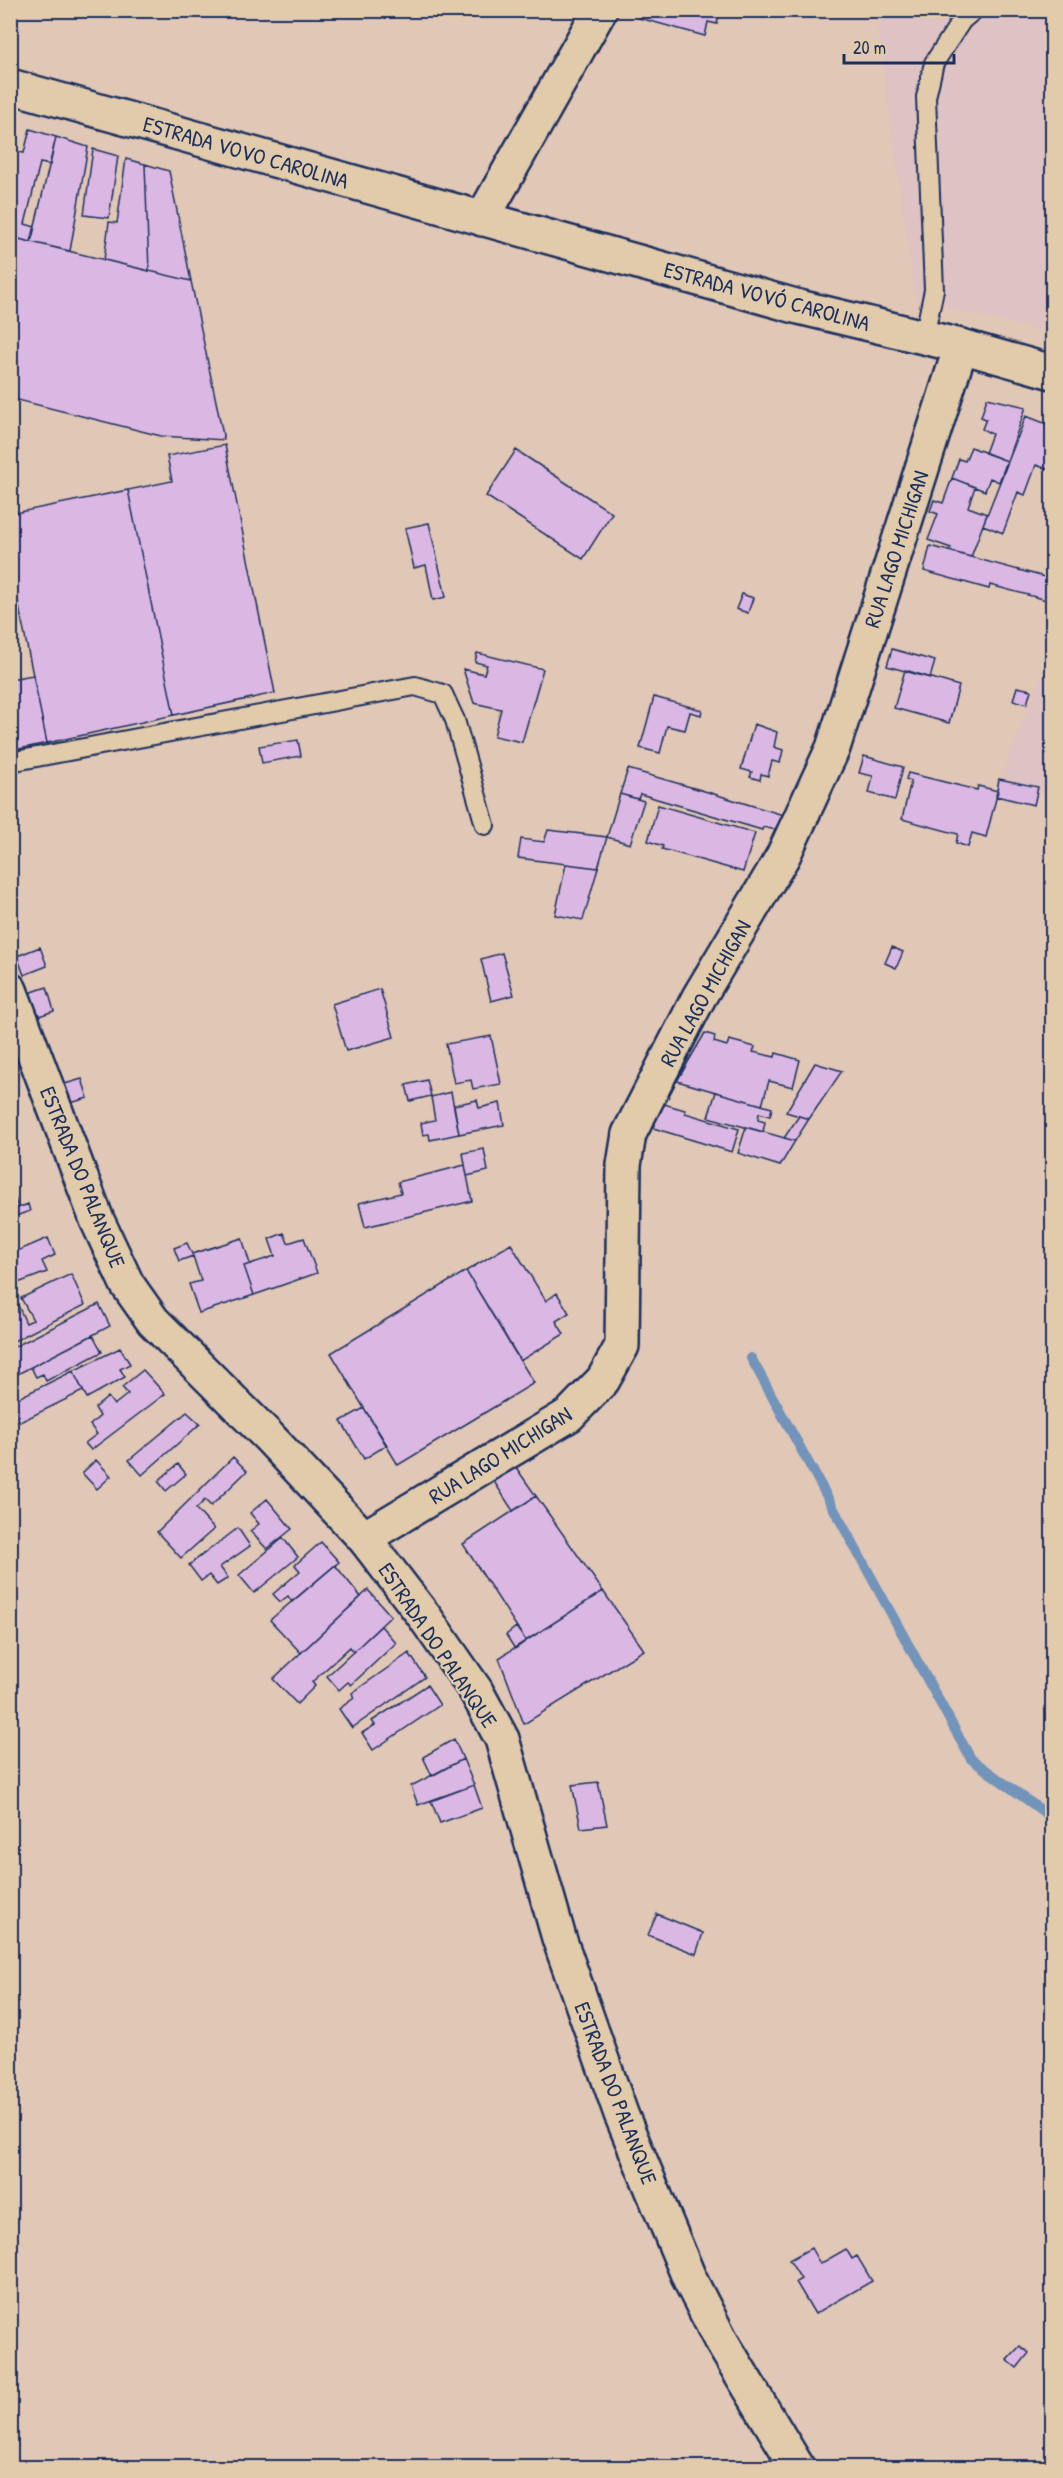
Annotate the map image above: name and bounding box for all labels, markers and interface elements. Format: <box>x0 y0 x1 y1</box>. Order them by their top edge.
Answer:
scale bar <box>844 27 954 65</box>
text: 20 m <box>853 35 886 60</box>
street label: ESTRADA VOVO CAROLINA <box>140 108 352 196</box>
street label: ESTRADA VOVÓ CAROLINA <box>661 254 874 338</box>
street label: RUA LAGO MICHIGAN <box>856 467 936 631</box>
street label: RUA LAGO MICHIGAN <box>652 914 758 1072</box>
street label: ESTRADA DO PALANQUE <box>33 1082 133 1272</box>
street label: RUA LAGO MICHIGAN <box>423 1399 577 1511</box>
street label: ESTRADA DO PALANQUE <box>372 1557 505 1734</box>
street label: ESTRADA DO PALANQUE <box>567 1998 665 2189</box>

